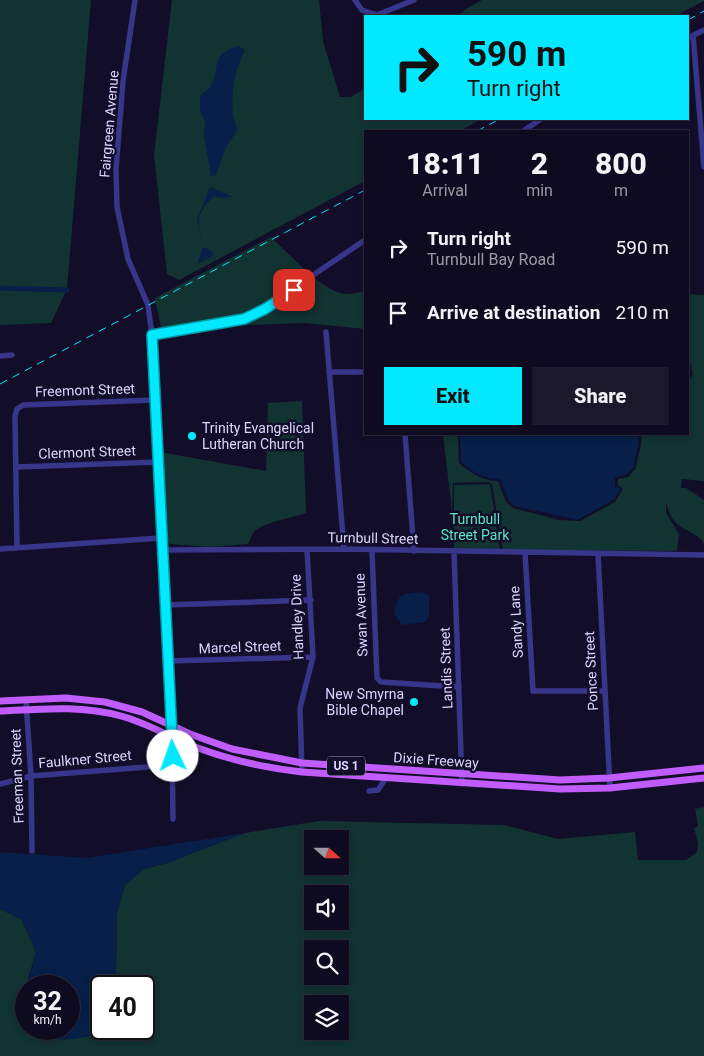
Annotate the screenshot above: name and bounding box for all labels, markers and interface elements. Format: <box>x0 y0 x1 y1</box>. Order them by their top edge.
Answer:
text: 590 m <box>467 34 566 75</box>
icon: right <box>384 35 449 100</box>
street label: Fairgreen Avenue <box>96 70 122 178</box>
text: Turn right <box>467 76 561 101</box>
text: 18:11 <box>406 146 484 181</box>
text: 2 <box>531 146 548 181</box>
text: 800 <box>595 146 647 181</box>
text: Arrival <box>422 181 468 200</box>
text: min <box>526 181 553 200</box>
text: m <box>614 181 628 200</box>
text: Turn right <box>427 227 511 250</box>
icon: right <box>384 234 412 262</box>
text: 590 m <box>616 236 669 259</box>
text: Turnbull Bay Road <box>427 250 555 269</box>
pin <box>273 269 315 311</box>
icon: arrive <box>280 276 308 304</box>
icon: arrive <box>384 299 412 327</box>
text: Arrive at destination <box>427 301 600 324</box>
text: 210 m <box>616 301 669 324</box>
button: Exit <box>384 367 522 425</box>
button: Share <box>532 367 669 425</box>
street label: Freemont Street <box>35 380 136 400</box>
place label: Trinity Evangelical Lutheran Church <box>202 420 314 452</box>
marker: Trinity Evangelical Lutheran Church <box>186 430 198 442</box>
street label: Clermont Street <box>38 442 136 462</box>
park label: Turnbull Street Park <box>441 511 510 543</box>
street label: Turnbull Street <box>328 529 419 547</box>
street label: Swan Avenue <box>352 573 370 657</box>
street label: Handley Drive <box>288 574 306 660</box>
street label: Sandy Lane <box>506 586 526 658</box>
street label: Landis Street <box>437 626 455 709</box>
street label: Ponce Street <box>581 630 601 711</box>
street label: Marcel Street <box>198 638 282 656</box>
place label: New Smyrna Bible Chapel <box>325 686 404 718</box>
marker: New Smyrna Bible Chapel <box>408 696 420 708</box>
street label: Freeman Street <box>7 728 27 824</box>
position arrow <box>146 729 198 781</box>
street label: Faulkner Street <box>38 747 133 771</box>
street label: Dixie Freeway <box>393 749 480 771</box>
road number: US 1 <box>327 756 365 776</box>
north arrow <box>304 830 349 875</box>
map controls <box>304 830 349 1040</box>
button: sound <box>304 885 349 930</box>
button: search <box>304 940 349 985</box>
speed limit sign: 40 <box>90 975 155 1040</box>
text: 32 <box>33 987 62 1016</box>
button: layers <box>304 995 349 1040</box>
text: km/h <box>33 1013 62 1027</box>

